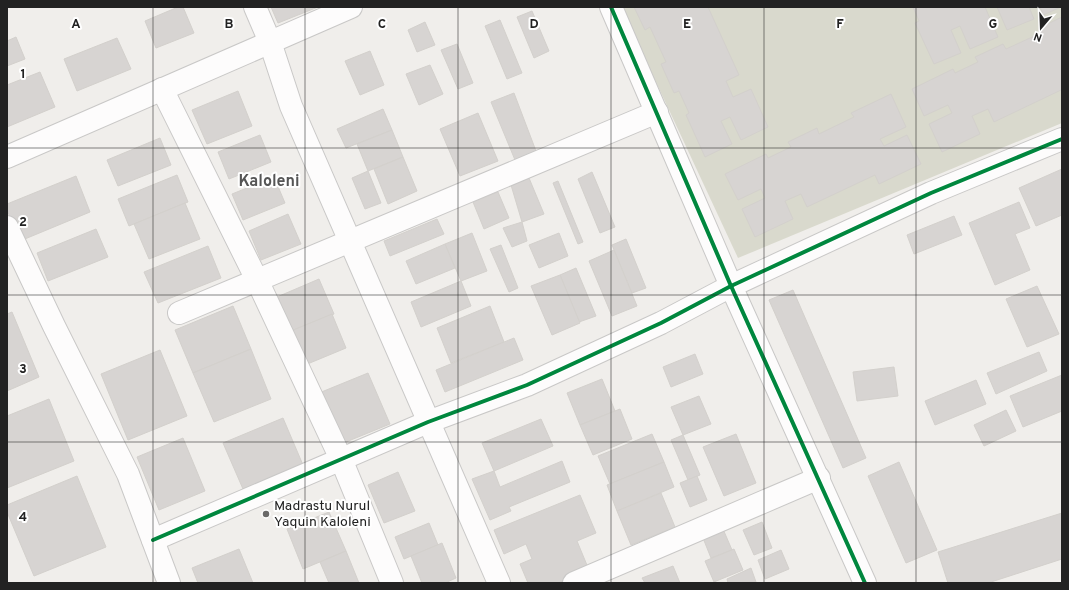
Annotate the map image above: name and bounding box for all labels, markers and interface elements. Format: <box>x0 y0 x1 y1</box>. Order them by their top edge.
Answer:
north arrow <box>1021 8 1061 48</box>
text: A <box>71 17 81 33</box>
text: B <box>225 17 234 33</box>
text: C <box>378 17 386 33</box>
text: D <box>529 17 539 33</box>
text: E <box>683 17 691 33</box>
text: F <box>836 17 844 33</box>
text: G <box>989 17 998 33</box>
text: N <box>1032 29 1044 44</box>
text: 1 <box>20 67 26 83</box>
district label: Kaloleni <box>238 172 300 192</box>
text: 2 <box>19 215 27 231</box>
text: 3 <box>19 362 27 378</box>
place label: Madrastu Nurul Yaquin Kaloleni <box>274 498 371 531</box>
marker: Madrastu Nurul Yaquin Kaloleni <box>261 509 271 519</box>
text: 4 <box>19 510 27 526</box>

